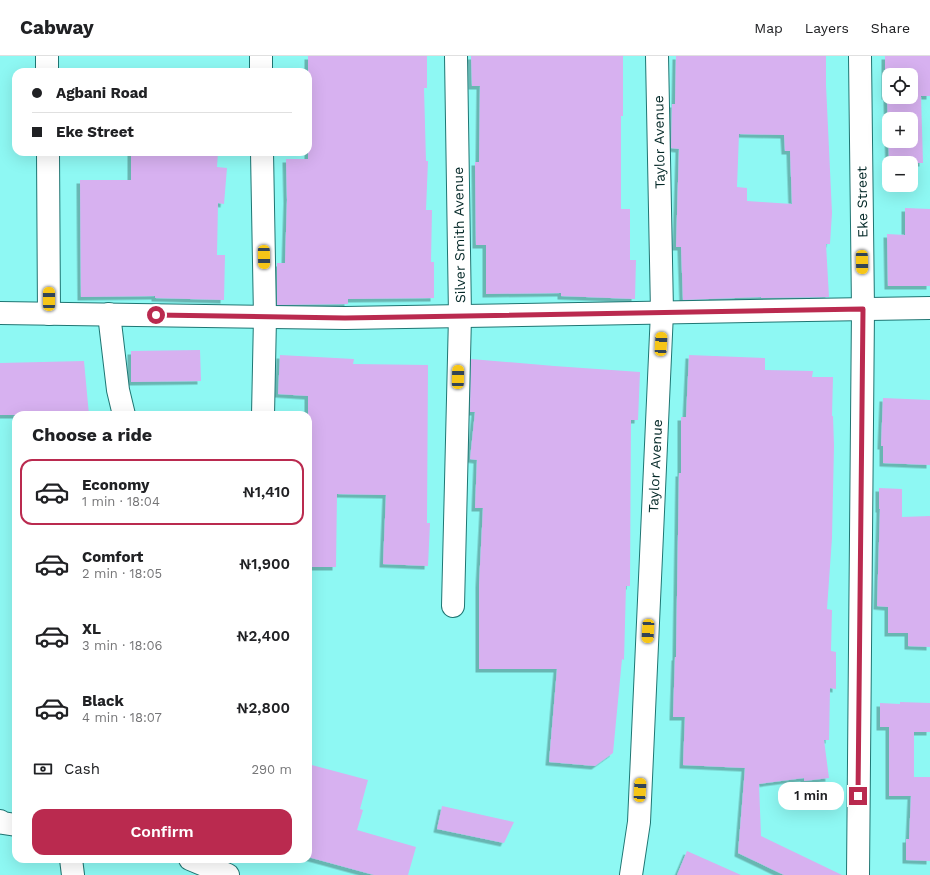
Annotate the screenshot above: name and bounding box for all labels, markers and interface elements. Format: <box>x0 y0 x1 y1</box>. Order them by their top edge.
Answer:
text: Cabway <box>20 16 94 39</box>
text: Map <box>754 20 783 36</box>
text: Layers <box>805 20 849 36</box>
text: Share <box>871 20 910 36</box>
map controls <box>882 68 918 192</box>
button: locate <box>882 68 918 104</box>
text: Agbani Road <box>56 84 148 102</box>
street label: Taylor Avenue <box>650 95 668 189</box>
button: + <box>882 112 918 148</box>
text: Eke Street <box>56 123 134 141</box>
button: − <box>882 156 918 192</box>
street label: Eke Street <box>853 166 871 238</box>
street label: Silver Smith Avenue <box>450 167 468 303</box>
car <box>258 245 270 269</box>
car <box>856 250 868 274</box>
car <box>43 287 55 311</box>
route start <box>147 306 165 324</box>
car <box>654 332 668 356</box>
car <box>452 365 464 389</box>
street label: Taylor Avenue <box>645 419 665 513</box>
text: Choose a ride <box>32 424 152 445</box>
icon: car <box>34 474 70 510</box>
text: Economy <box>82 476 149 494</box>
text: ₦1,410 <box>243 483 290 501</box>
text: 1 min · 18:04 <box>82 494 160 509</box>
icon: car <box>34 546 70 582</box>
text: Comfort <box>82 548 143 566</box>
text: ₦1,900 <box>239 555 290 573</box>
text: 2 min · 18:05 <box>82 566 162 581</box>
icon: car <box>34 618 70 654</box>
car <box>641 619 655 643</box>
text: XL <box>82 620 101 638</box>
text: ₦2,400 <box>237 627 290 645</box>
text: 3 min · 18:06 <box>82 638 162 653</box>
icon: car <box>34 690 70 726</box>
text: Black <box>82 692 124 710</box>
text: ₦2,800 <box>237 699 290 717</box>
text: 4 min · 18:07 <box>82 710 162 725</box>
icon: cash <box>32 758 54 780</box>
text: Cash <box>64 760 100 778</box>
text: 290 m <box>251 762 292 777</box>
car <box>633 778 647 802</box>
callout: 1 min <box>778 782 844 810</box>
route end <box>849 787 867 805</box>
text: 1 min <box>794 788 828 803</box>
button: Confirm <box>32 809 292 855</box>

